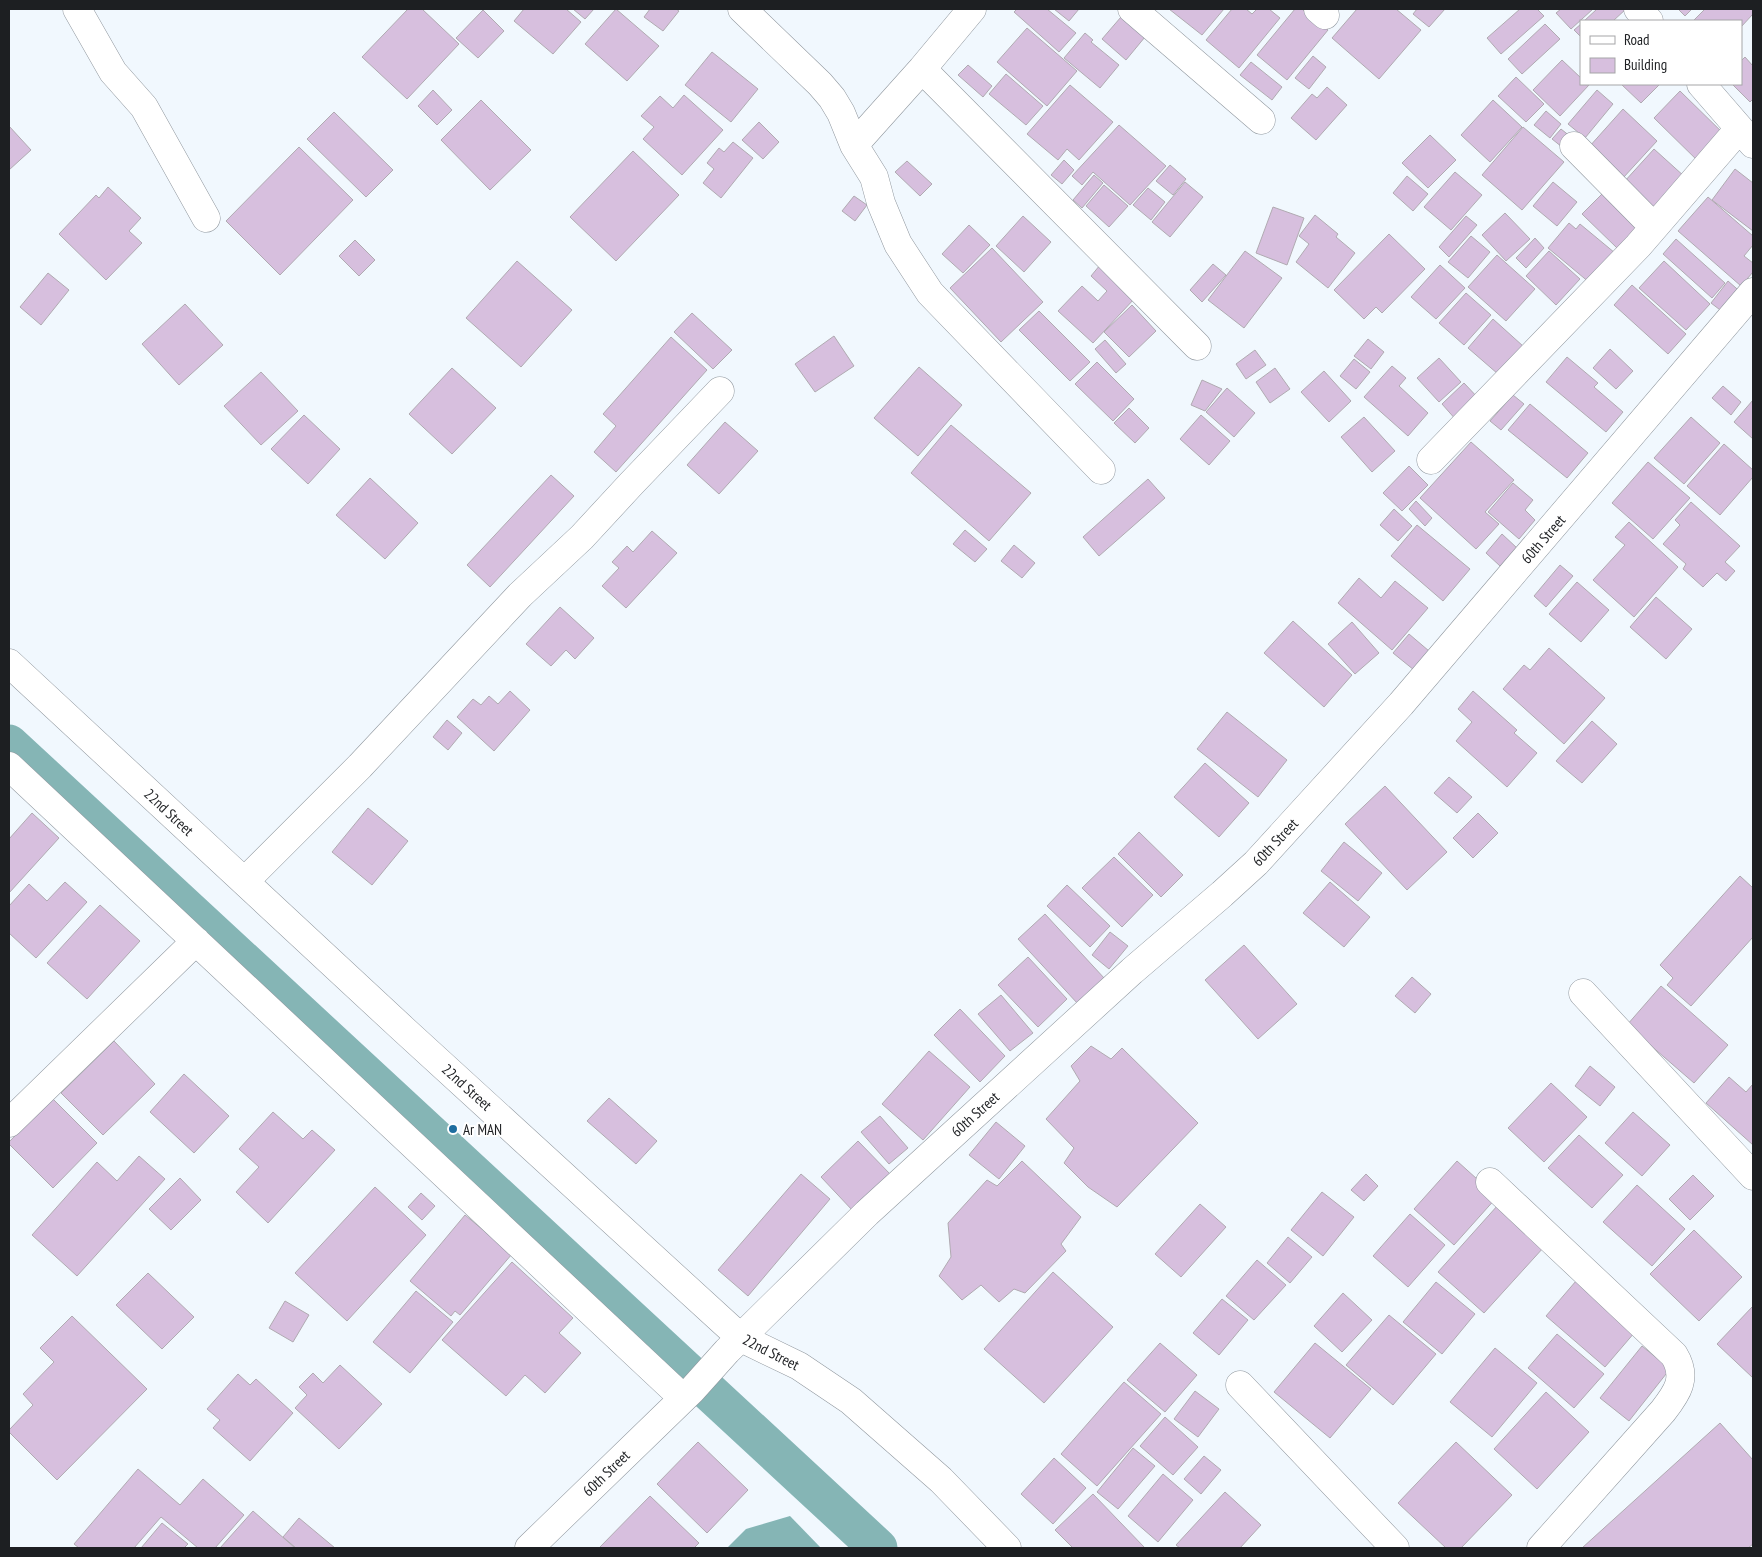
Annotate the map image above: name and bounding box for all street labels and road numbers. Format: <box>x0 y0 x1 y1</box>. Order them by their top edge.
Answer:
street label: 60th Street <box>1517 511 1569 567</box>
street label: 22nd Street <box>140 784 198 840</box>
street label: 60th Street <box>1248 814 1302 870</box>
street label: 22nd Street <box>438 1060 496 1114</box>
street label: 60th Street <box>947 1087 1003 1141</box>
street label: 22nd Street <box>740 1330 802 1374</box>
street label: 60th Street <box>578 1446 634 1500</box>

